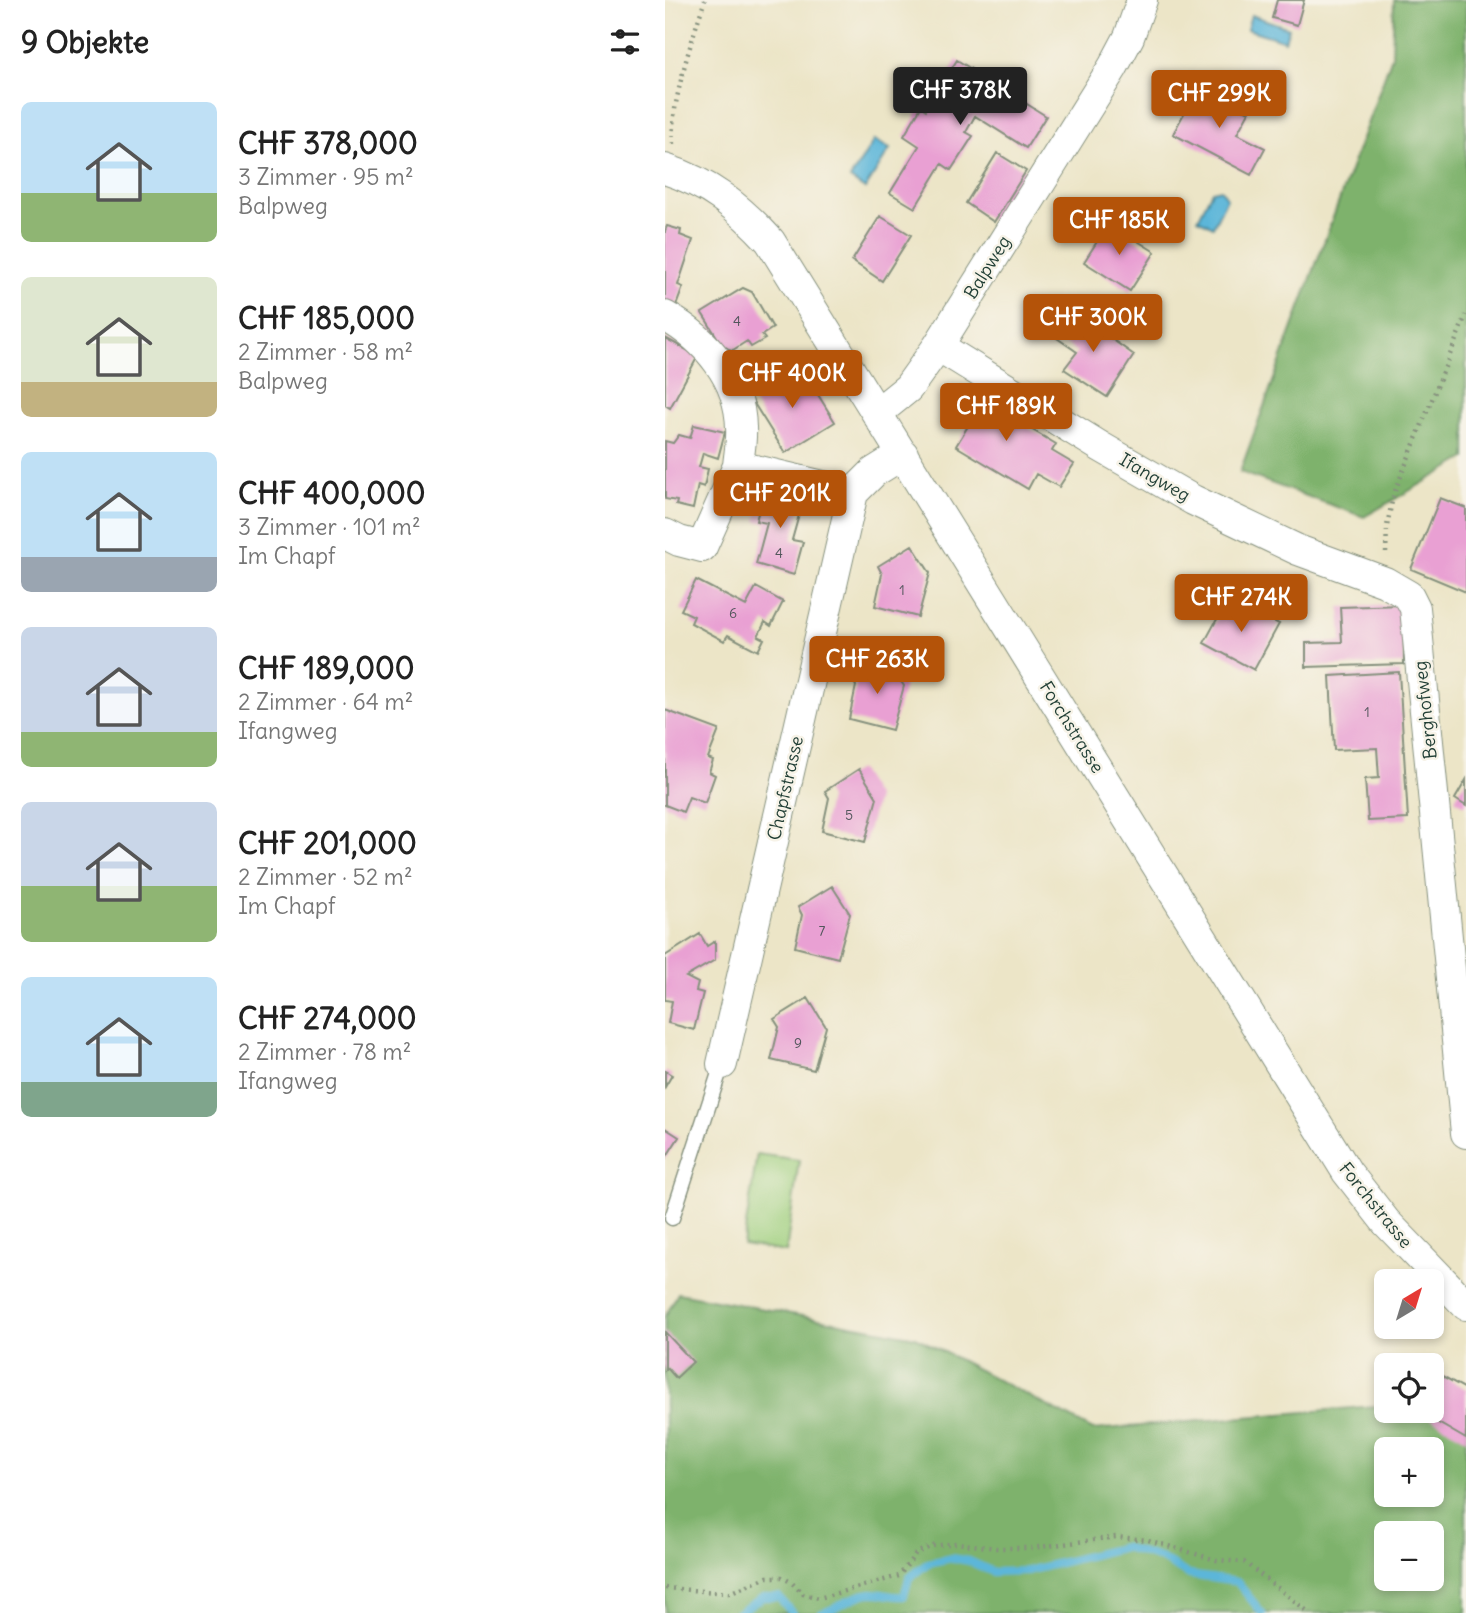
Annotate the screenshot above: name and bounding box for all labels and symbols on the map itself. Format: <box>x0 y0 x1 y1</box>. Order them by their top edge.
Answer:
pin: CHF 378K <box>888 68 1032 127</box>
pin: CHF 299K <box>1147 71 1291 130</box>
pin: CHF 185K <box>1047 198 1191 257</box>
street label: Balpweg <box>959 231 1015 303</box>
pin: CHF 300K <box>1021 294 1165 354</box>
house number: 4 <box>733 312 741 330</box>
pin: CHF 400K <box>720 350 864 410</box>
pin: CHF 189K <box>934 384 1078 443</box>
street label: Ifangweg <box>1116 448 1194 506</box>
pin: CHF 201K <box>708 470 852 530</box>
house number: 4 <box>775 544 783 562</box>
pin: CHF 274K <box>1169 574 1313 634</box>
house number: 1 <box>899 581 905 599</box>
house number: 6 <box>729 604 737 622</box>
pin: CHF 263K <box>805 636 949 696</box>
street label: Berghofweg <box>1408 660 1442 760</box>
street label: Forchstrasse <box>1035 677 1109 777</box>
house number: 1 <box>1364 703 1370 721</box>
street label: Chapfstrasse <box>762 734 808 842</box>
house number: 5 <box>845 806 853 824</box>
house number: 7 <box>819 922 826 940</box>
house number: 9 <box>794 1034 802 1052</box>
street label: Forchstrasse <box>1334 1157 1418 1253</box>
north arrow <box>1374 1269 1444 1339</box>

